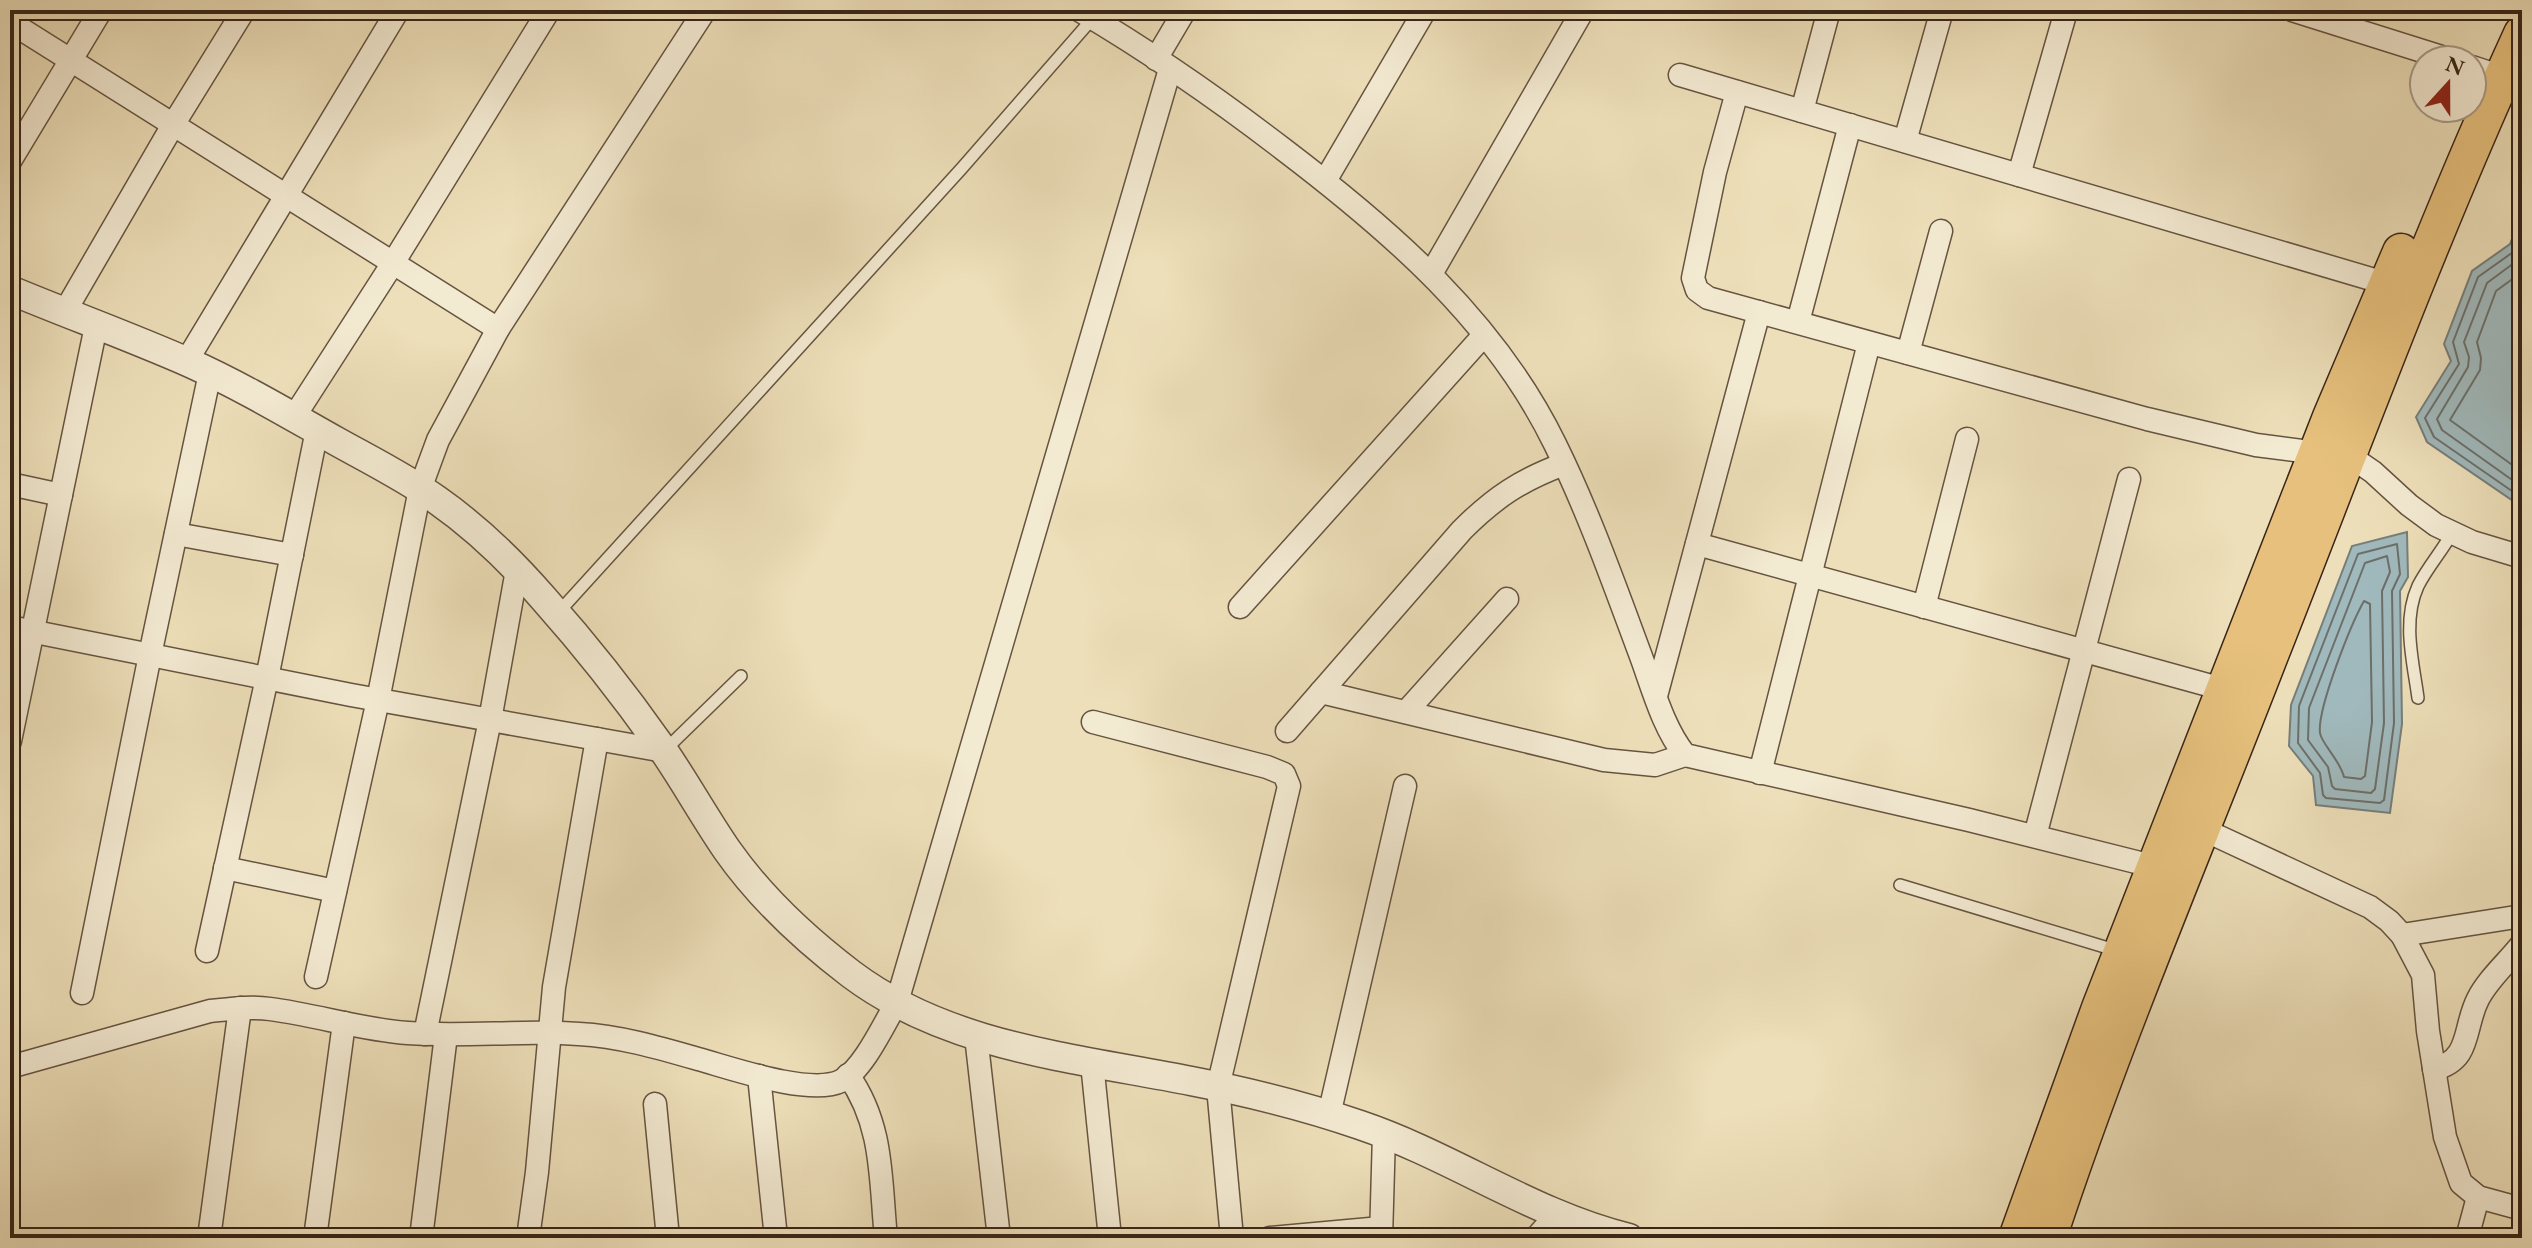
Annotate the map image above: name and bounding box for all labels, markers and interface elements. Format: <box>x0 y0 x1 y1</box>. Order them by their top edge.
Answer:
north arrow <box>2408 44 2488 124</box>
text: N <box>2441 49 2469 83</box>

